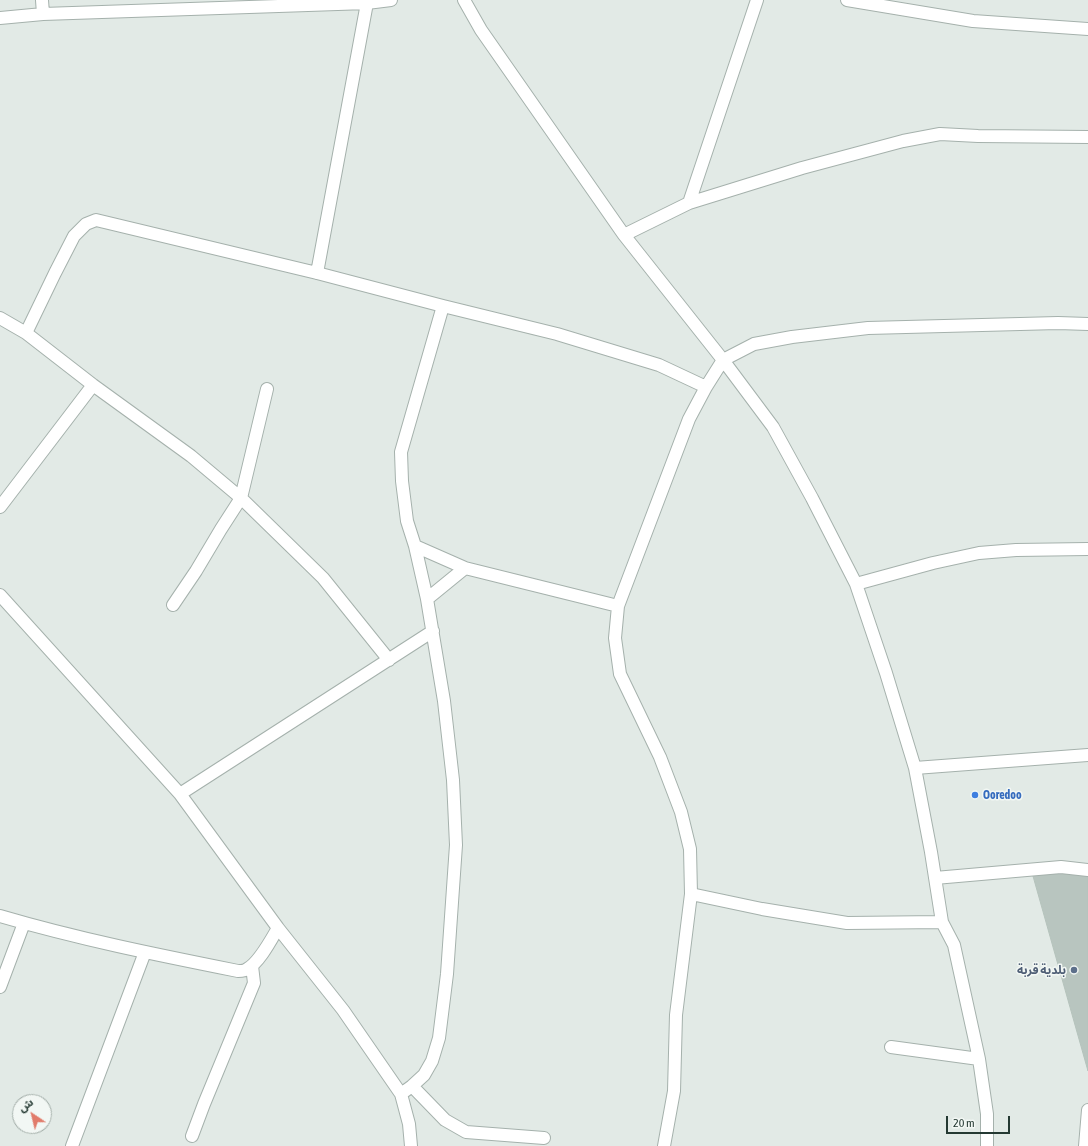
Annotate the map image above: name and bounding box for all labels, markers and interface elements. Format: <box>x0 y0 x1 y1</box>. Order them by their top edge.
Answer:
place label: Ooredoo <box>983 788 1022 802</box>
marker: Ooredoo <box>970 790 980 800</box>
place label: بلدية قربة <box>1017 963 1066 977</box>
marker: بلدية قربة <box>1069 965 1079 975</box>
north arrow <box>12 1094 52 1134</box>
text: ش <box>16 1096 35 1114</box>
scale bar <box>948 1108 1012 1134</box>
text: 20 m <box>953 1116 975 1130</box>

